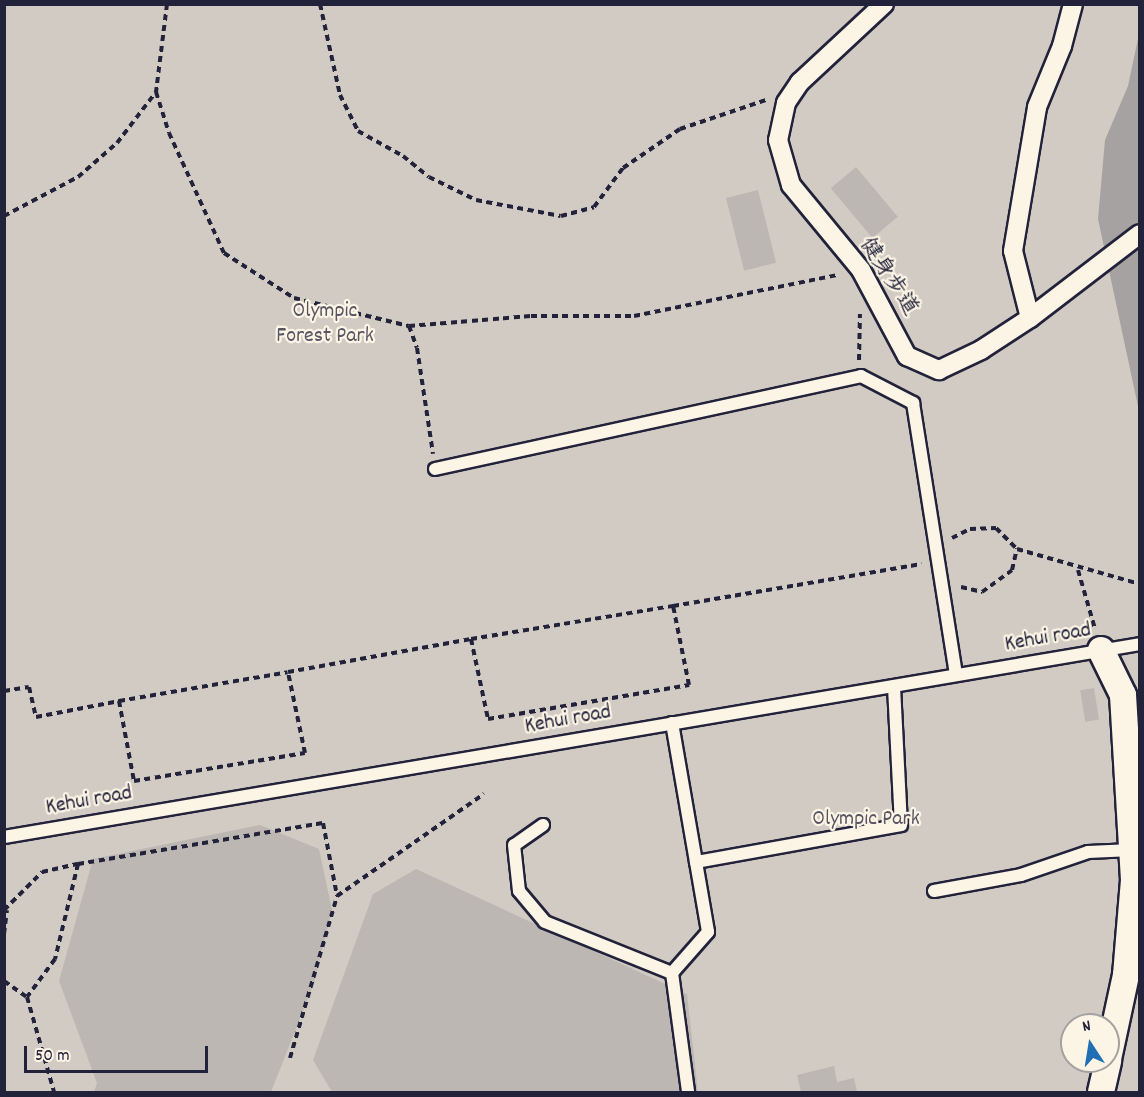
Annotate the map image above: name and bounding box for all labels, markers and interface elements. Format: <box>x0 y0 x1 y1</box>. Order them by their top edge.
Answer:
street label: 健身步道 <box>853 233 923 321</box>
park label: Olympic Forest Park <box>276 298 374 350</box>
street label: Kehui road <box>1003 617 1093 659</box>
street label: Kehui road <box>523 699 613 741</box>
street label: Kehui road <box>44 780 134 822</box>
park label: Olympic Park <box>812 807 920 833</box>
north arrow <box>1060 1013 1120 1073</box>
text: N <box>1080 1015 1093 1039</box>
scale bar <box>27 1034 212 1072</box>
text: 50 m <box>35 1044 70 1069</box>

